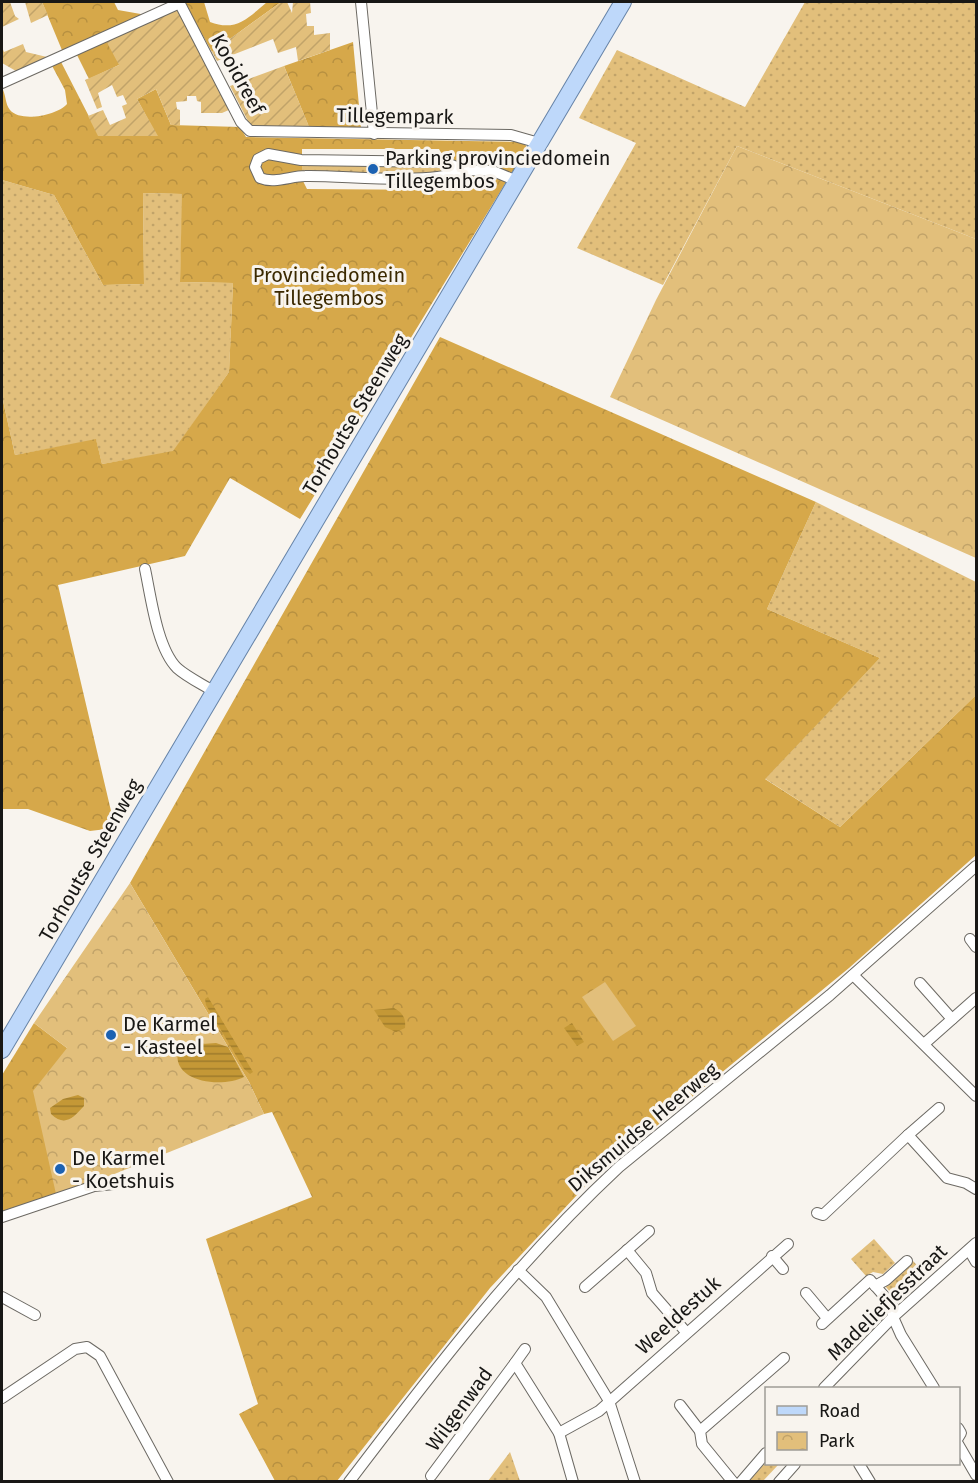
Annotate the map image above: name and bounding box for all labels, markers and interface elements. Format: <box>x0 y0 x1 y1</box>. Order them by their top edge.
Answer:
street label: Kooidreef <box>206 30 270 119</box>
street label: Tillegempark <box>336 103 455 129</box>
place label: Parking provinciedomein Tillegembos <box>385 146 610 193</box>
marker: Parking provinciedomein Tillegembos <box>366 162 380 176</box>
park label: Provinciedomein Tillegembos <box>253 263 405 310</box>
street label: Torhoutse Steenweg <box>297 329 413 499</box>
street label: Torhoutse Steenweg <box>34 774 147 945</box>
place label: De Karmel - Kasteel <box>123 1012 216 1059</box>
marker: De Karmel - Kasteel <box>104 1028 118 1042</box>
street label: Diksmuidse Heerweg <box>563 1057 723 1197</box>
place label: De Karmel - Koetshuis <box>72 1146 174 1193</box>
marker: De Karmel - Koetshuis <box>53 1162 67 1176</box>
street label: Madeliefjesstraat <box>822 1238 952 1365</box>
street label: Weeldestuk <box>631 1270 726 1359</box>
street label: Wilgenwad <box>421 1362 497 1456</box>
legend <box>765 1387 960 1465</box>
text: Road <box>819 1400 861 1422</box>
text: Park <box>819 1430 855 1452</box>

